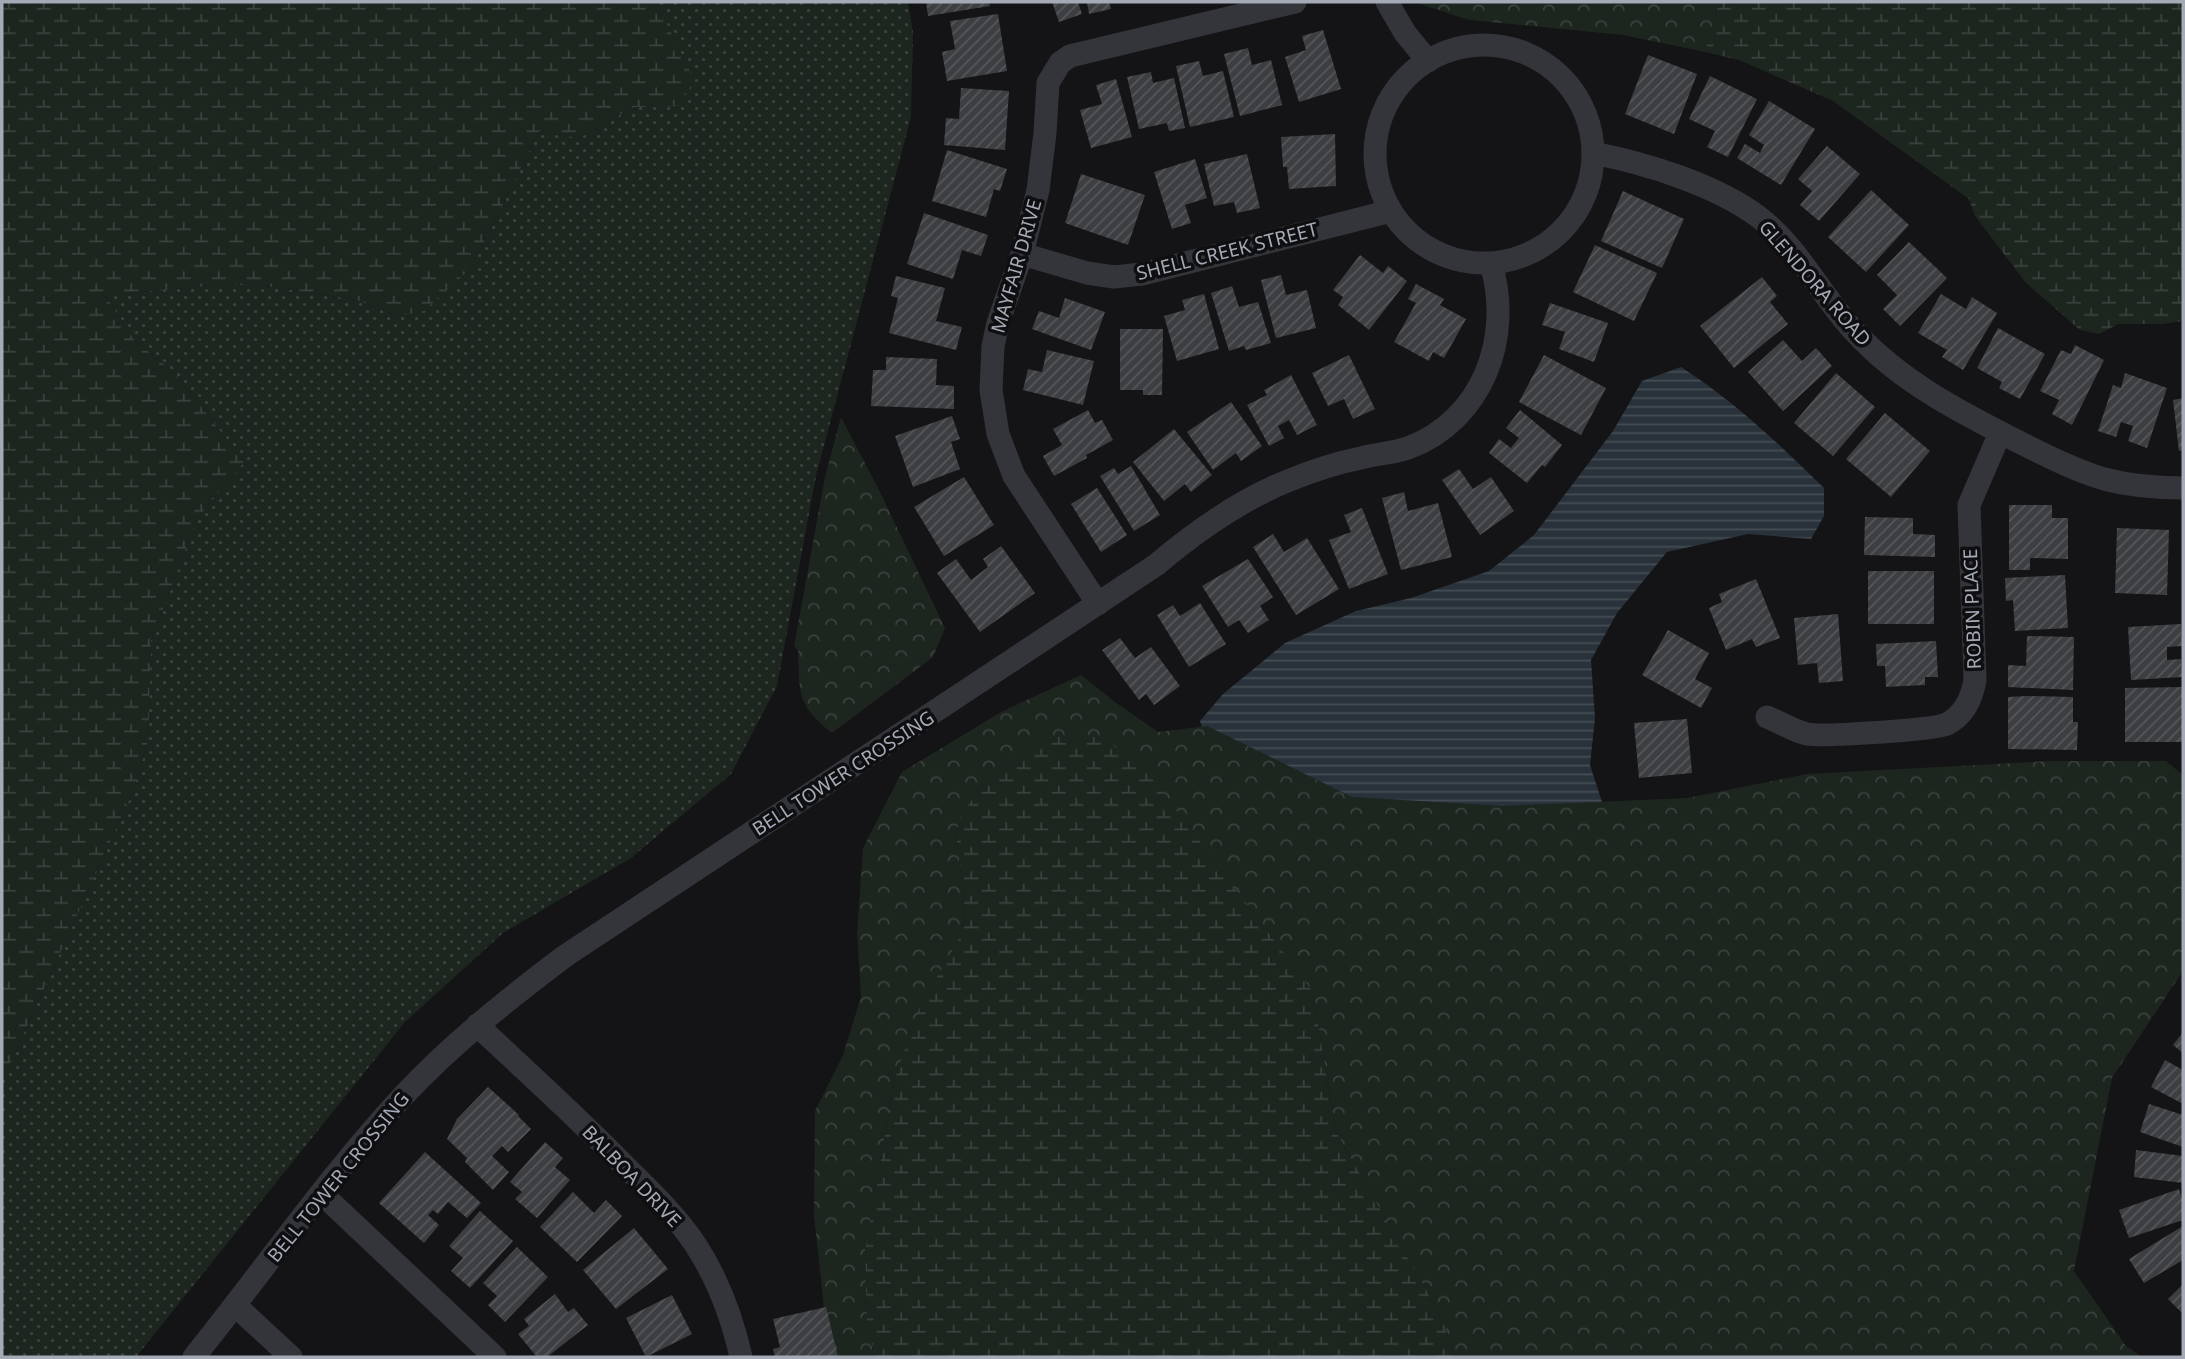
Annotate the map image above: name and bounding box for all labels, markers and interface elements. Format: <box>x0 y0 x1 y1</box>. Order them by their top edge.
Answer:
street label: MAYFAIR DRIVE <box>984 196 1048 336</box>
street label: GLENDORA ROAD <box>1753 215 1877 351</box>
street label: SHELL CREEK STREET <box>1134 216 1321 286</box>
street label: ROBIN PLACE <box>1957 548 1987 670</box>
street label: BELL TOWER CROSSING <box>747 704 939 842</box>
street label: BELL TOWER CROSSING <box>261 1087 415 1267</box>
street label: BALBOA DRIVE <box>577 1119 687 1233</box>

